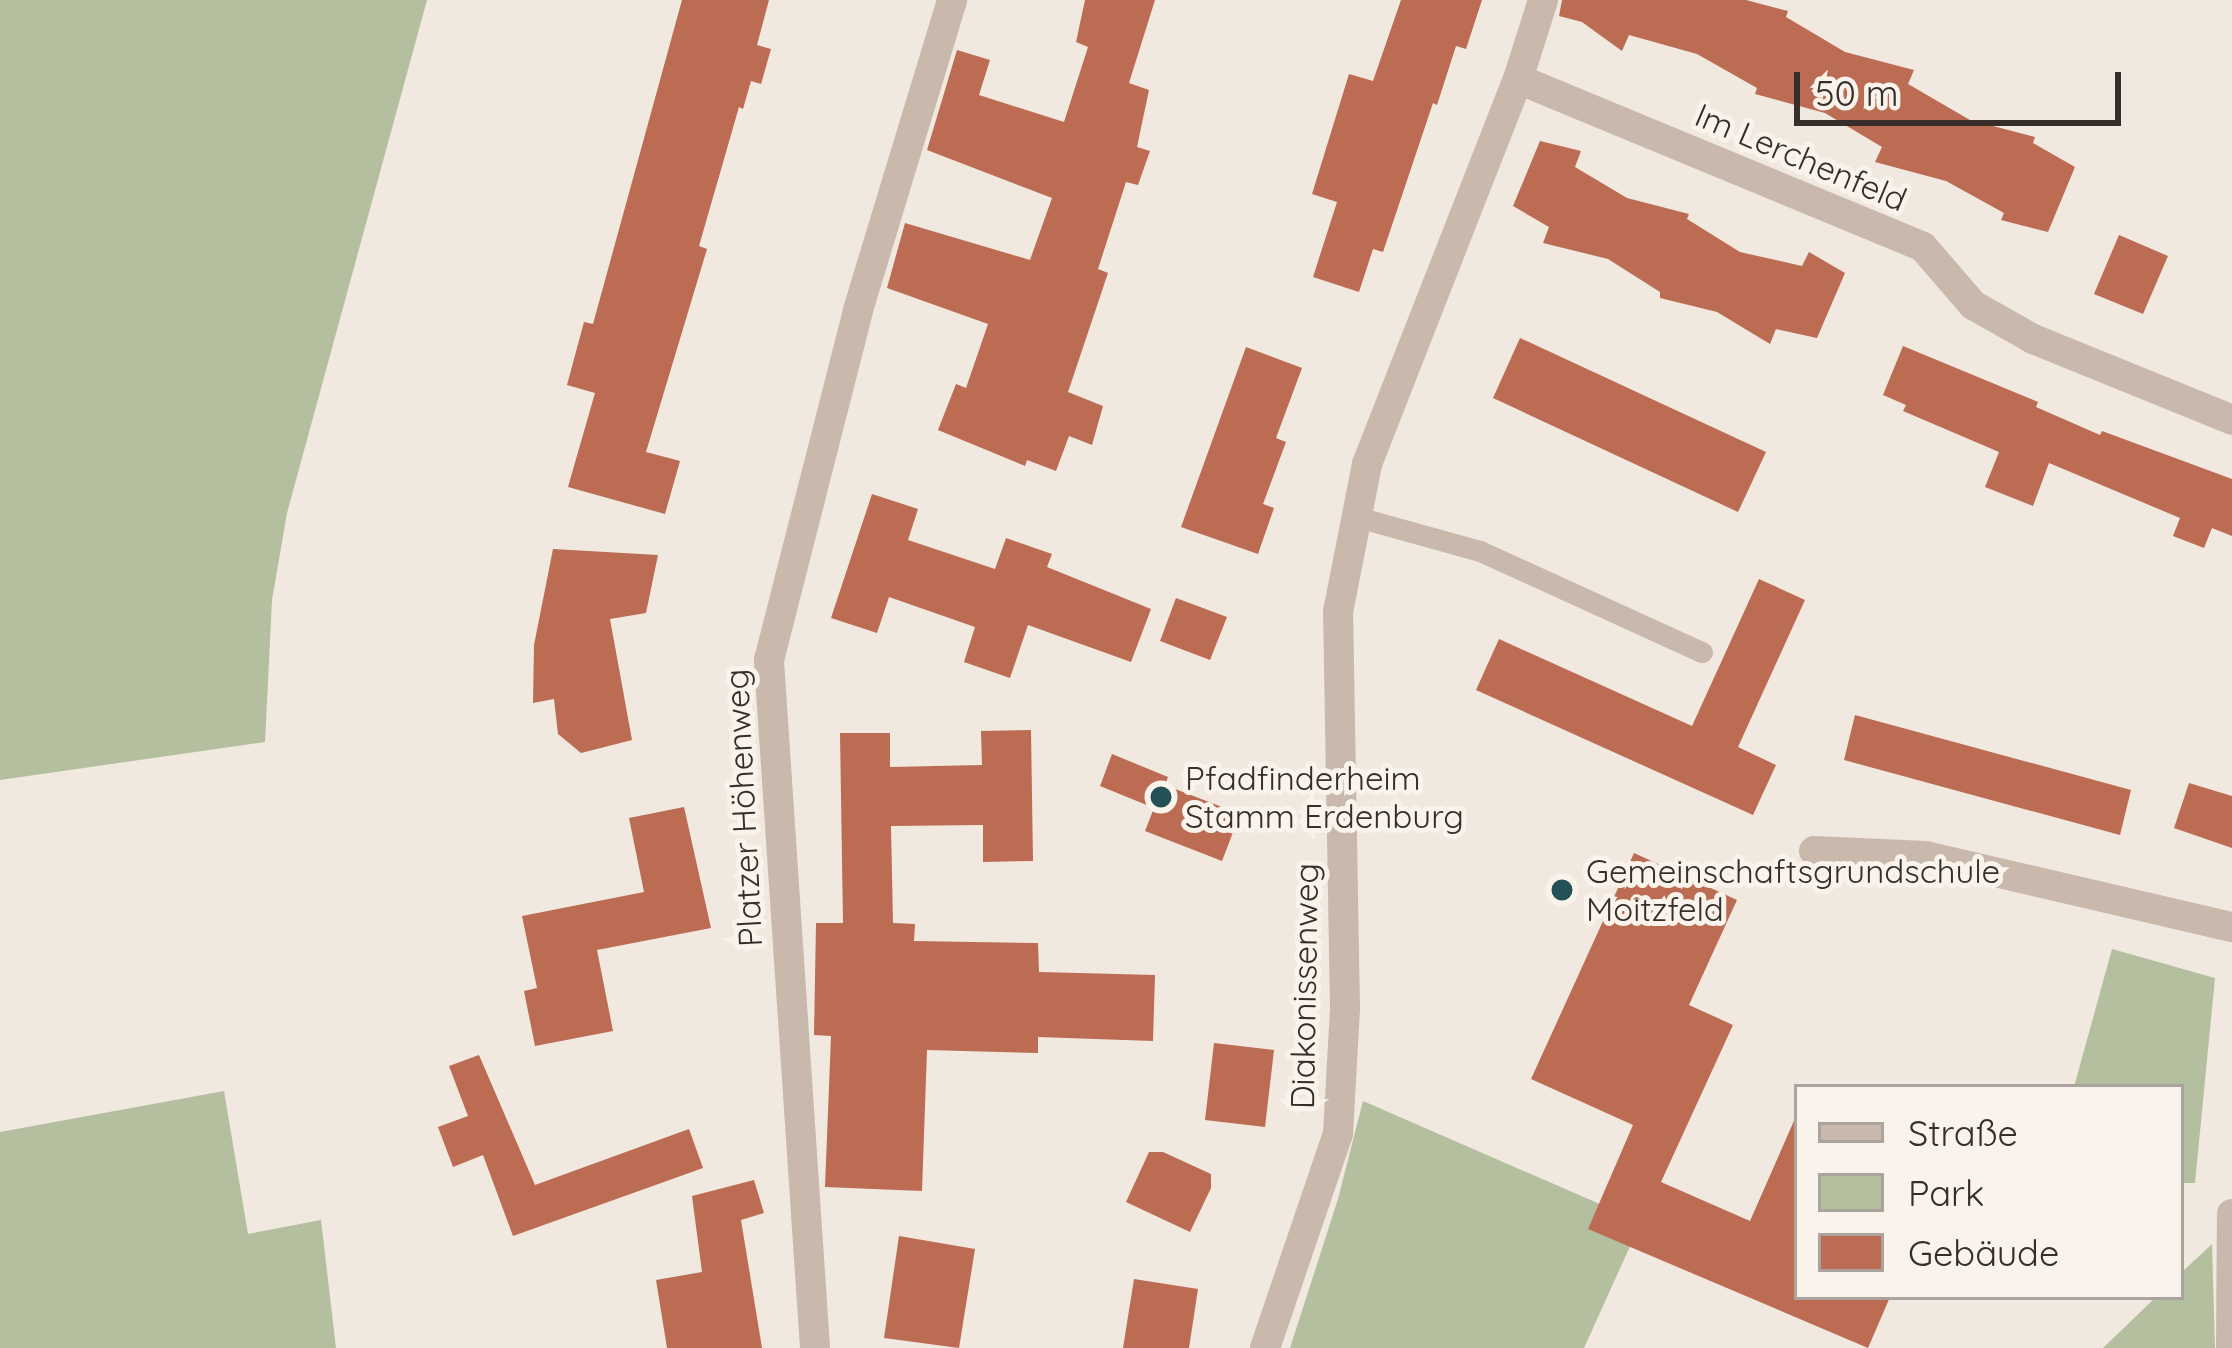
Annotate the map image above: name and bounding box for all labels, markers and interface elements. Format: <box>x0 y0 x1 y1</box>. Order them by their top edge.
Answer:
scale bar <box>1800 48 2127 122</box>
text: 50 m <box>1815 70 1899 115</box>
street label: Im Lerchenfeld <box>1689 95 1913 219</box>
street label: Platzer Höhenweg <box>716 668 770 948</box>
place label: Pfadfinderheim Stamm Erdenburg <box>1185 758 1464 836</box>
marker: Pfadfinderheim Stamm Erdenburg <box>1148 784 1174 810</box>
place label: Gemeinschaftsgrundschule Moitzfeld <box>1586 851 2000 929</box>
street label: Diakonissenweg <box>1282 863 1326 1109</box>
marker: Gemeinschaftsgrundschule Moitzfeld <box>1549 877 1575 903</box>
legend <box>1794 1084 2184 1300</box>
text: Straße <box>1908 1110 2018 1155</box>
text: Park <box>1908 1170 1984 1215</box>
text: Gebäude <box>1908 1230 2059 1275</box>

